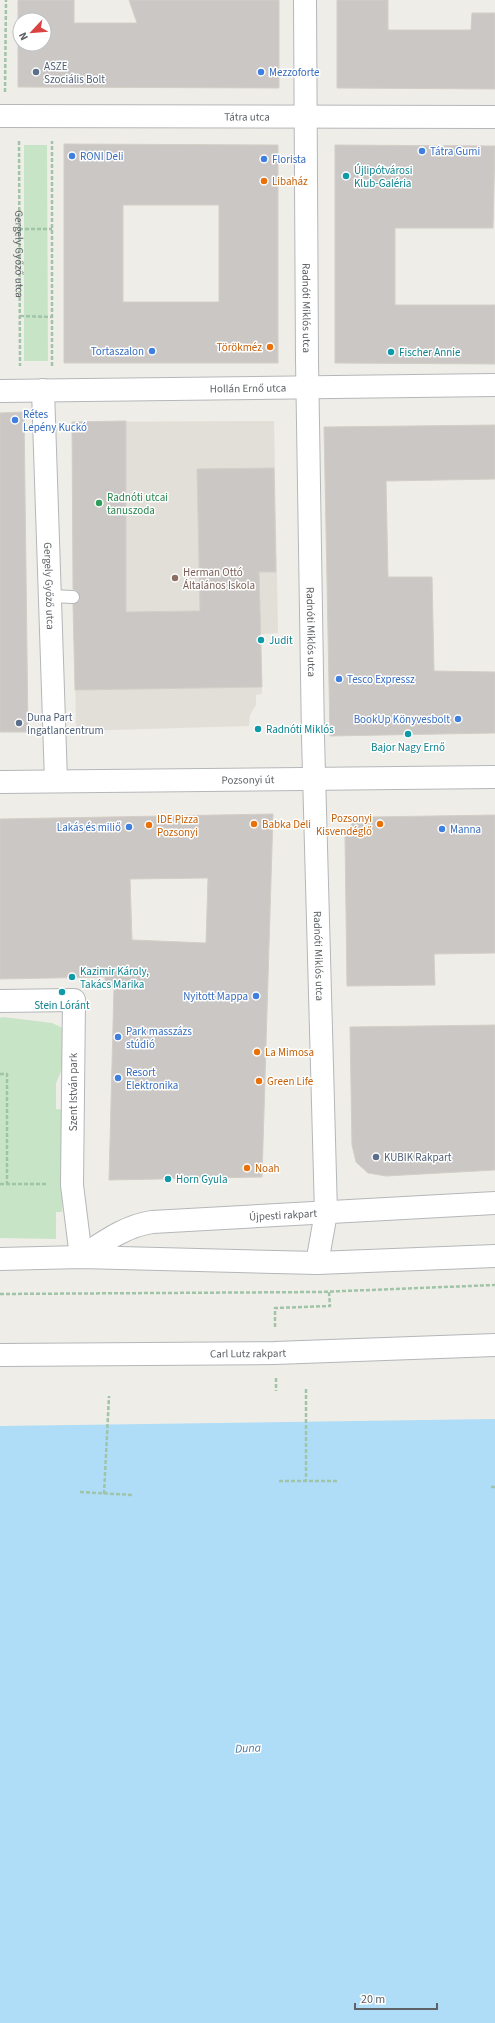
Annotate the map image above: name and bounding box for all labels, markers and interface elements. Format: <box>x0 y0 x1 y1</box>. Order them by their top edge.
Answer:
north arrow <box>12 12 52 52</box>
text: N <box>15 30 32 43</box>
place label: ASZE Szociális Bolt <box>44 59 105 87</box>
place label: Mezzoforte <box>269 65 320 80</box>
marker: ASZE Szociális Bolt <box>31 67 41 77</box>
marker: Mezzoforte <box>256 67 266 77</box>
street label: Tátra utca <box>224 109 270 125</box>
place label: Tátra Gumi <box>430 144 480 159</box>
marker: Tátra Gumi <box>417 146 427 156</box>
place label: RONI Deli <box>80 149 124 164</box>
marker: RONI Deli <box>67 151 77 161</box>
place label: Florista <box>272 152 306 167</box>
marker: Florista <box>259 154 269 164</box>
place label: Újlipótvárosi Klub-Galéria <box>354 163 412 191</box>
marker: Újlipótvárosi Klub-Galéria <box>341 171 351 181</box>
place label: Libaház <box>272 174 308 189</box>
marker: Libaház <box>259 176 269 186</box>
street label: Gergely Győző utca <box>11 210 27 298</box>
street label: Radnóti Miklós utca <box>298 263 314 353</box>
place label: Törökméz <box>217 340 262 355</box>
marker: Törökméz <box>265 342 275 352</box>
place label: Tortaszalon <box>91 344 144 359</box>
place label: Fischer Annie <box>399 345 461 360</box>
marker: Tortaszalon <box>147 346 157 356</box>
marker: Fischer Annie <box>386 347 396 357</box>
street label: Hollán Ernő utca <box>210 381 286 396</box>
place label: Rétes Lepény Kuckó <box>23 407 87 435</box>
marker: Rétes Lepény Kuckó <box>10 415 20 425</box>
place label: Radnóti utcai tanuszoda <box>107 490 168 518</box>
marker: Radnóti utcai tanuszoda <box>94 498 104 508</box>
street label: Gergely Győző utca <box>40 542 58 630</box>
place label: Herman Ottó Általános Iskola <box>183 565 255 593</box>
marker: Herman Ottó Általános Iskola <box>170 573 180 583</box>
street label: Radnóti Miklós utca <box>303 587 319 677</box>
place label: Judit <box>269 633 293 648</box>
marker: Judit <box>256 635 266 645</box>
place label: Tesco Expressz <box>347 672 415 687</box>
marker: Tesco Expressz <box>334 674 344 684</box>
place label: Duna Part Ingatlancentrum <box>27 710 104 738</box>
place label: BookUp Könyvesbolt <box>354 712 450 727</box>
marker: BookUp Könyvesbolt <box>453 714 463 724</box>
marker: Duna Part Ingatlancentrum <box>14 718 24 728</box>
place label: Radnóti Miklós <box>266 722 334 737</box>
marker: Radnóti Miklós <box>253 724 263 734</box>
marker: Bajor Nagy Ernő <box>403 729 413 739</box>
place label: Bajor Nagy Ernő <box>371 740 445 755</box>
street label: Pozsonyi út <box>221 772 275 788</box>
place label: Pozsonyi Kisvendéglő <box>316 811 372 839</box>
place label: IDE Pizza Pozsonyi <box>157 812 198 840</box>
place label: Babka Deli <box>262 817 311 832</box>
marker: Babka Deli <box>249 819 259 829</box>
marker: Pozsonyi Kisvendéglő <box>375 819 385 829</box>
place label: Lakás és miliő <box>57 820 121 835</box>
marker: IDE Pizza Pozsonyi <box>144 820 154 830</box>
marker: Lakás és miliő <box>124 822 134 832</box>
place label: Manna <box>450 822 481 837</box>
marker: Manna <box>437 824 447 834</box>
street label: Radnóti Miklós utca <box>310 911 327 1001</box>
place label: Kazimir Károly, Takács Marika <box>80 964 149 992</box>
marker: Kazimir Károly, Takács Marika <box>67 972 77 982</box>
marker: Stein Lóránt <box>57 987 67 997</box>
place label: Nyitott Mappa <box>183 989 248 1004</box>
marker: Nyitott Mappa <box>251 991 261 1001</box>
place label: Stein Lóránt <box>34 998 90 1013</box>
place label: Park masszázs stúdió <box>126 1024 192 1052</box>
marker: Park masszázs stúdió <box>113 1032 123 1042</box>
place label: La Mimosa <box>265 1045 314 1060</box>
marker: La Mimosa <box>252 1047 262 1057</box>
street label: Szent István park <box>66 1052 81 1131</box>
place label: Resort Elektronika <box>126 1065 178 1093</box>
marker: Resort Elektronika <box>113 1073 123 1083</box>
place label: Green Life <box>267 1074 314 1089</box>
marker: Green Life <box>254 1076 264 1086</box>
place label: KUBIK Rakpart <box>384 1150 452 1165</box>
marker: KUBIK Rakpart <box>371 1152 381 1162</box>
place label: Noah <box>255 1161 279 1176</box>
marker: Noah <box>242 1163 252 1173</box>
place label: Horn Gyula <box>176 1172 227 1187</box>
marker: Horn Gyula <box>163 1174 173 1184</box>
street label: Újpesti rakpart <box>249 1206 318 1225</box>
street label: Carl Lutz rakpart <box>210 1346 287 1361</box>
water label: Duna <box>235 1739 262 1758</box>
scale bar <box>355 1985 437 2011</box>
text: 20 m <box>361 1991 385 2008</box>

